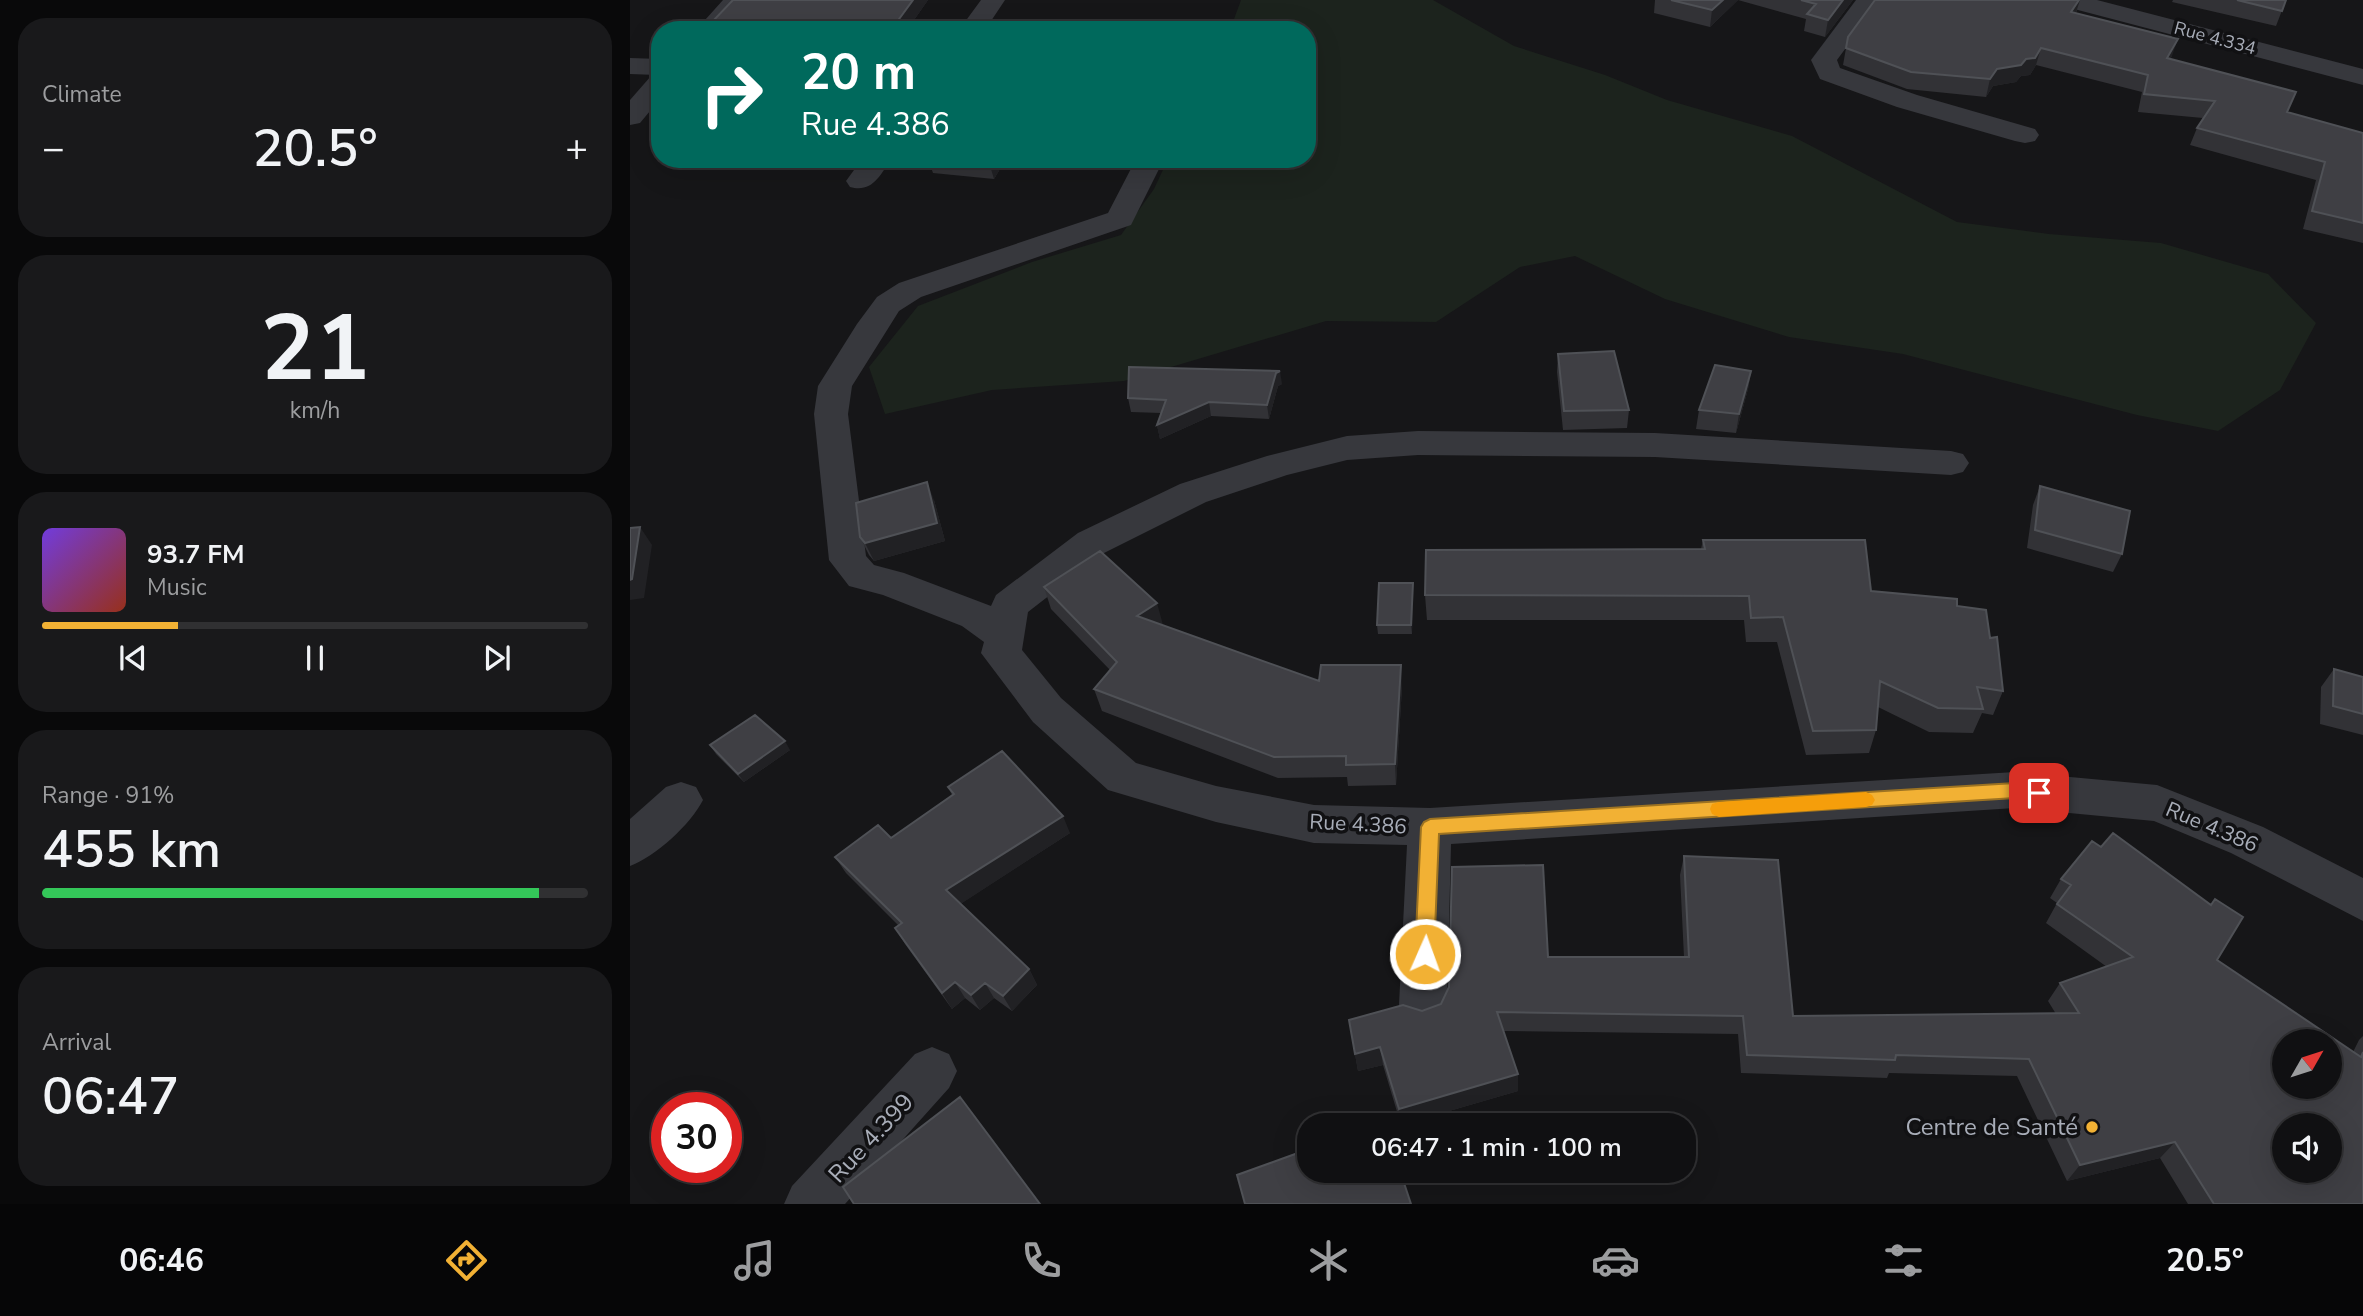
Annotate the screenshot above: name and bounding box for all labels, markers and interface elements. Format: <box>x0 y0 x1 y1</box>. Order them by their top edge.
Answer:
street label: Rue 4.334 <box>2171 16 2259 60</box>
text: 20 m <box>801 39 916 106</box>
icon: right <box>686 49 777 140</box>
text: Climate <box>42 79 122 110</box>
text: Rue 4.386 <box>801 103 950 146</box>
text: 20.5° <box>252 113 378 184</box>
text: − <box>42 123 65 174</box>
text: + <box>565 123 588 174</box>
text: 21 <box>260 287 370 411</box>
text: km/h <box>290 395 340 426</box>
text: 93.7 FM <box>147 537 244 572</box>
text: Music <box>147 572 207 603</box>
icon: previous <box>114 639 152 677</box>
icon: pause <box>296 639 334 677</box>
icon: next <box>478 639 516 677</box>
pin <box>2009 763 2069 823</box>
icon: arrive <box>2020 774 2058 812</box>
text: Range · 91% <box>42 780 174 811</box>
street label: Rue 4.386 <box>2162 795 2262 859</box>
street label: Rue 4.386 <box>1309 807 1407 841</box>
text: 455 km <box>42 814 221 885</box>
position arrow <box>1388 917 1462 991</box>
text: Arrival <box>42 1027 111 1058</box>
north arrow <box>2272 1029 2342 1099</box>
map controls <box>2272 1029 2342 1183</box>
text: 06:47 <box>42 1061 179 1132</box>
street label: Rue 4.399 <box>821 1086 921 1190</box>
speed limit sign: 30 <box>651 1092 742 1183</box>
place label: Centre de Santé <box>1905 1111 2078 1143</box>
button: sound <box>2272 1113 2342 1183</box>
marker: Centre de Santé <box>2084 1119 2100 1135</box>
text: 06:47 · 1 min · 100 m <box>1371 1130 1622 1165</box>
icon: directions <box>442 1236 491 1285</box>
icon: music <box>730 1236 779 1285</box>
icon: phone <box>1017 1236 1066 1285</box>
icon: climate <box>1304 1236 1353 1285</box>
icon: car <box>1591 1236 1640 1285</box>
icon: filters <box>1879 1236 1928 1285</box>
text: 06:46 <box>119 1239 204 1282</box>
text: 20.5° <box>2166 1239 2244 1282</box>

